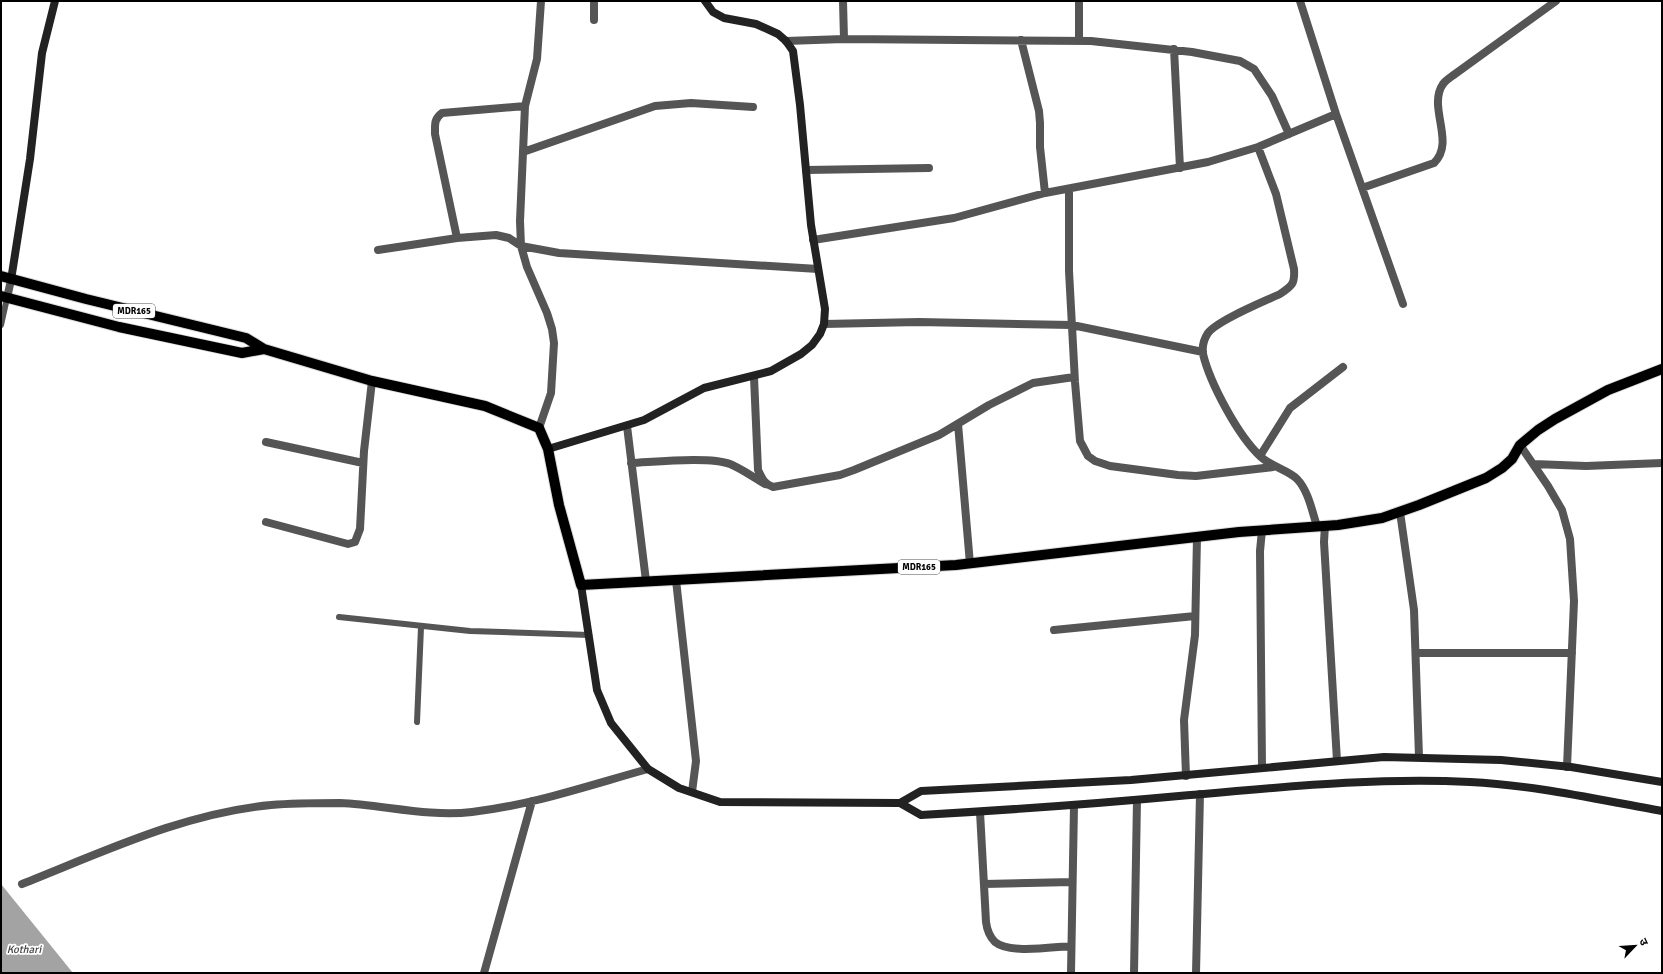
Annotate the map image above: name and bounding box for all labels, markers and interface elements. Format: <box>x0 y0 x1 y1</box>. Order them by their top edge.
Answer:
road number: MDR165 <box>113 304 155 318</box>
road number: MDR165 <box>898 560 940 574</box>
north arrow <box>1615 926 1655 966</box>
text: उ <box>1636 936 1651 948</box>
water label: Kothari <box>7 943 42 956</box>

